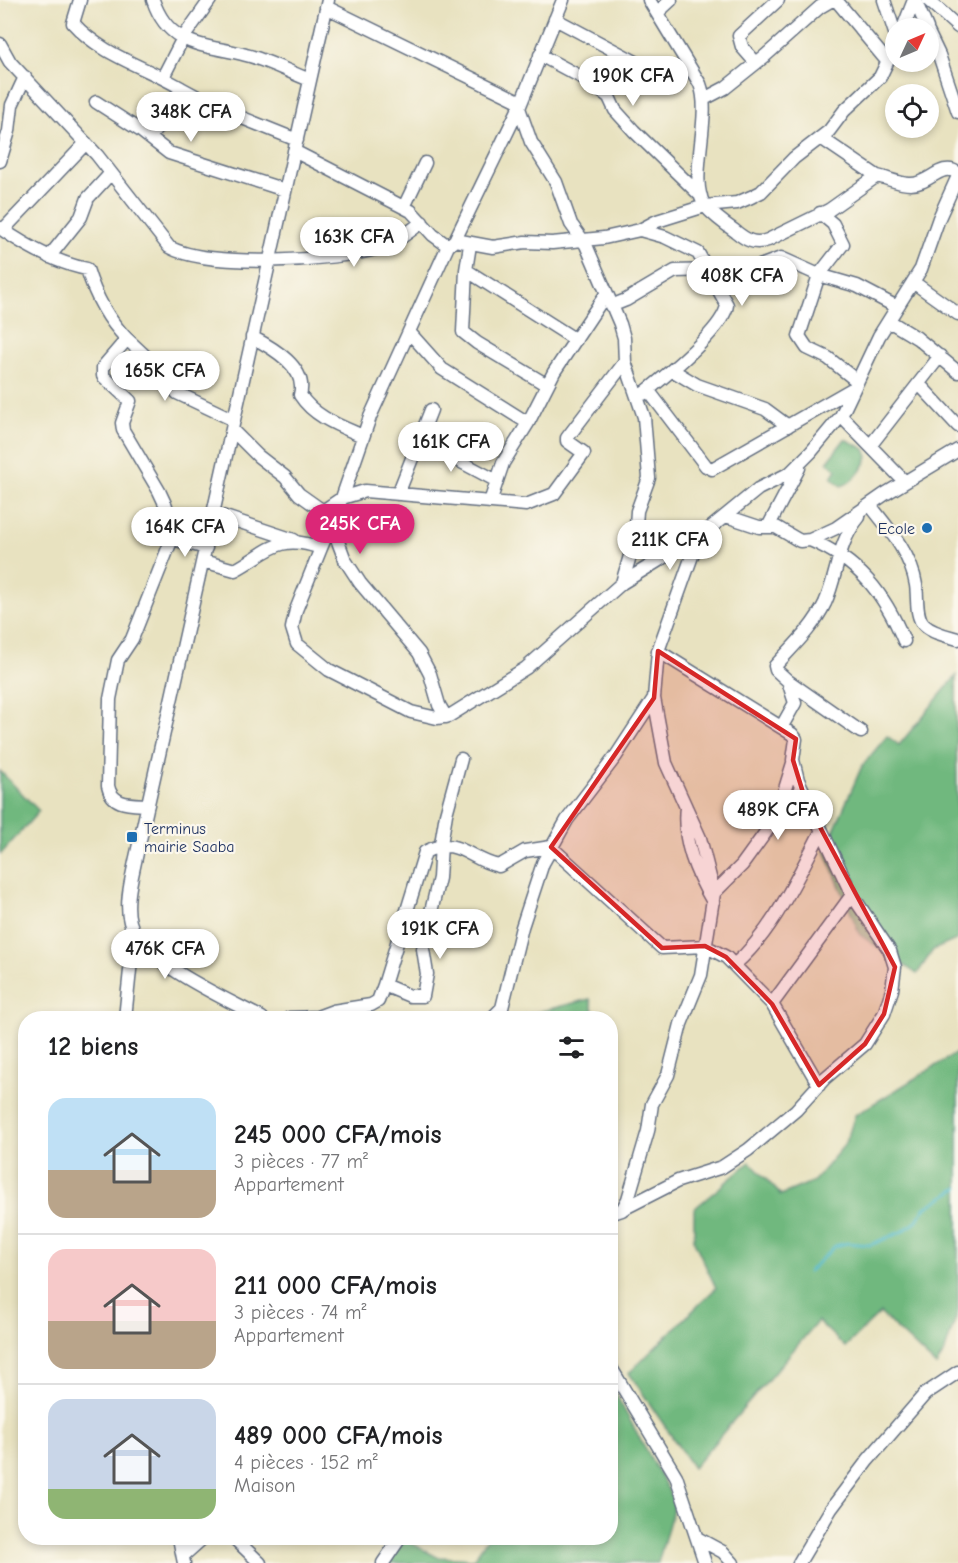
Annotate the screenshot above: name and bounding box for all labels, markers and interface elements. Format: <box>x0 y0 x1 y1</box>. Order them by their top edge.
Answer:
north arrow <box>885 18 939 72</box>
map controls <box>885 18 939 138</box>
pin: 190K CFA <box>571 56 695 107</box>
text: 190K CFA <box>592 64 674 87</box>
button: locate <box>885 84 939 138</box>
pin: 348K CFA <box>129 92 253 143</box>
text: 348K CFA <box>150 100 232 123</box>
pin: 163K CFA <box>292 217 416 268</box>
text: 163K CFA <box>314 225 394 248</box>
pin: 408K CFA <box>680 256 804 307</box>
text: 408K CFA <box>701 264 783 287</box>
pin: 165K CFA <box>103 351 227 402</box>
text: 165K CFA <box>125 359 205 382</box>
pin: 161K CFA <box>389 422 513 473</box>
text: 161K CFA <box>412 430 490 453</box>
pin: 245K CFA <box>298 504 422 555</box>
pin: 164K CFA <box>123 507 247 558</box>
text: 245K CFA <box>319 512 401 535</box>
text: 164K CFA <box>145 515 225 538</box>
pin: 211K CFA <box>608 520 732 571</box>
place label: Ecole <box>878 520 915 538</box>
marker: Ecole <box>920 521 934 535</box>
text: 211K CFA <box>631 528 709 551</box>
pin: 489K CFA <box>716 790 840 841</box>
text: 489K CFA <box>737 798 819 821</box>
place label: Terminus mairie Saaba <box>144 820 235 856</box>
marker: Terminus mairie Saaba <box>125 830 139 844</box>
pin: 191K CFA <box>378 909 502 960</box>
text: 191K CFA <box>401 917 479 940</box>
pin: 476K CFA <box>103 929 227 980</box>
text: 476K CFA <box>125 937 205 960</box>
icon: filters <box>555 1031 588 1064</box>
text: 12 biens <box>48 1032 138 1062</box>
text: 245 000 CFA/mois <box>234 1120 442 1150</box>
icon: home <box>96 1122 168 1194</box>
text: 3 pièces · 77 m² <box>234 1150 368 1173</box>
text: Appartement <box>234 1173 344 1196</box>
text: 211 000 CFA/mois <box>234 1271 437 1301</box>
icon: home <box>96 1273 168 1345</box>
text: 3 pièces · 74 m² <box>234 1301 367 1324</box>
text: Appartement <box>234 1324 344 1347</box>
text: 489 000 CFA/mois <box>234 1421 443 1451</box>
icon: home <box>96 1423 168 1495</box>
text: 4 pièces · 152 m² <box>234 1451 378 1474</box>
text: Maison <box>234 1474 296 1497</box>

